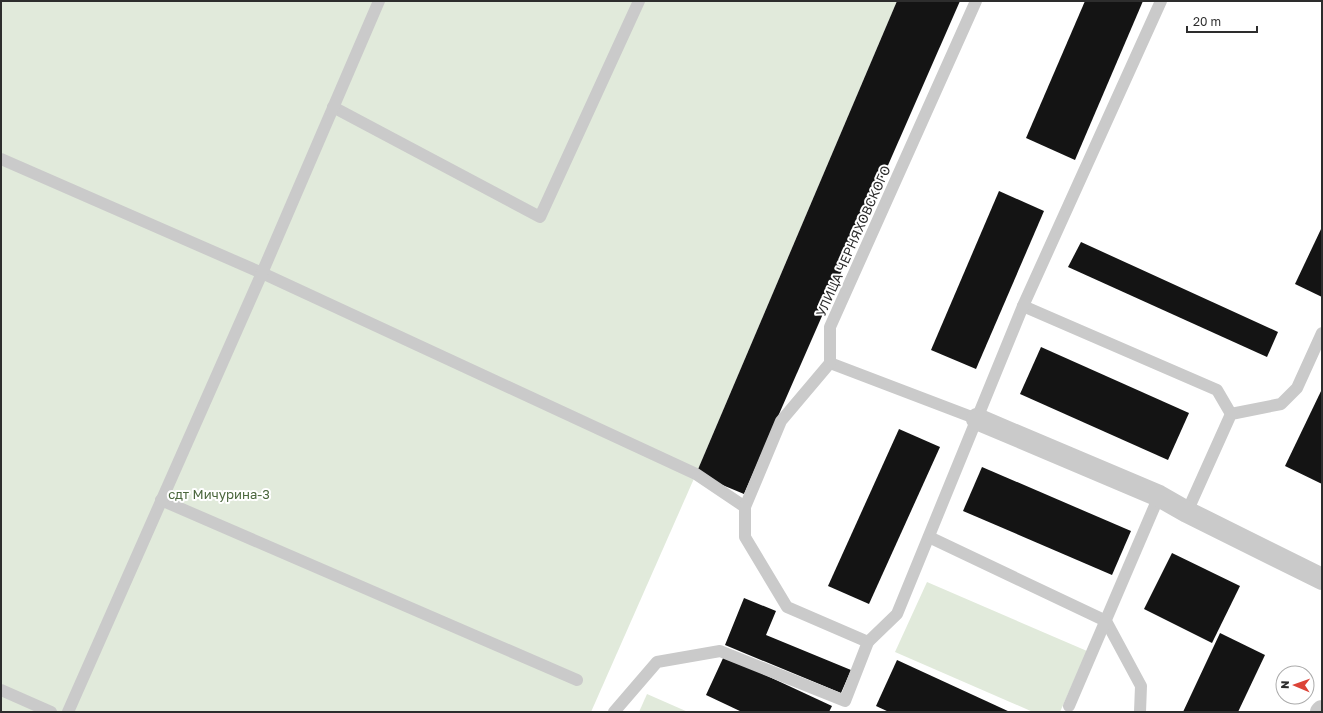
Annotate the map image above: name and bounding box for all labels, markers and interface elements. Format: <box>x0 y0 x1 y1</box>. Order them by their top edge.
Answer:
scale bar <box>1187 8 1257 34</box>
text: 20 m <box>1193 14 1221 29</box>
street label: УЛИЦА ЧЕРНЯХОВСКОГО <box>812 163 894 319</box>
park label: сдт Мичурина-3 <box>168 486 270 502</box>
north arrow <box>1275 665 1315 705</box>
text: N <box>1278 680 1291 689</box>

